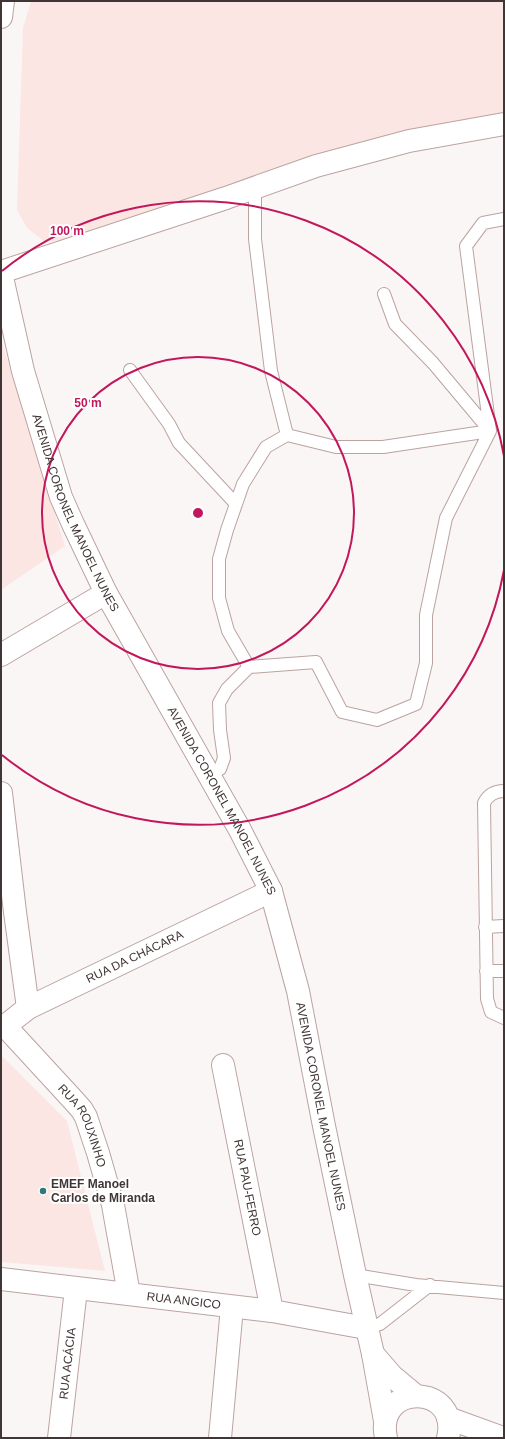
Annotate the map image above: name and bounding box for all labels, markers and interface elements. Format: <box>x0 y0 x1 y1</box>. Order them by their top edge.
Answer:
text: 100 m <box>50 224 84 238</box>
text: 50 m <box>74 396 102 410</box>
street label: AVENIDA CORONEL MANOEL NUNES <box>29 412 122 614</box>
centre of rings <box>191 506 205 520</box>
street label: AVENIDA CORONEL MANOEL NUNES <box>165 704 279 897</box>
street label: RUA DA CHÁCARA <box>84 927 185 986</box>
street label: AVENIDA CORONEL MANOEL NUNES <box>293 1001 348 1212</box>
street label: RUA ROUXINHO <box>55 1081 109 1169</box>
street label: RUA PAU-FERRO <box>231 1138 264 1237</box>
place label: EMEF Manoel Carlos de Miranda <box>51 1177 155 1205</box>
marker: EMEF Manoel Carlos de Miranda <box>38 1186 48 1196</box>
street label: RUA ANGICO <box>146 1289 222 1312</box>
street label: RUA ACÁCIA <box>56 1327 79 1400</box>

